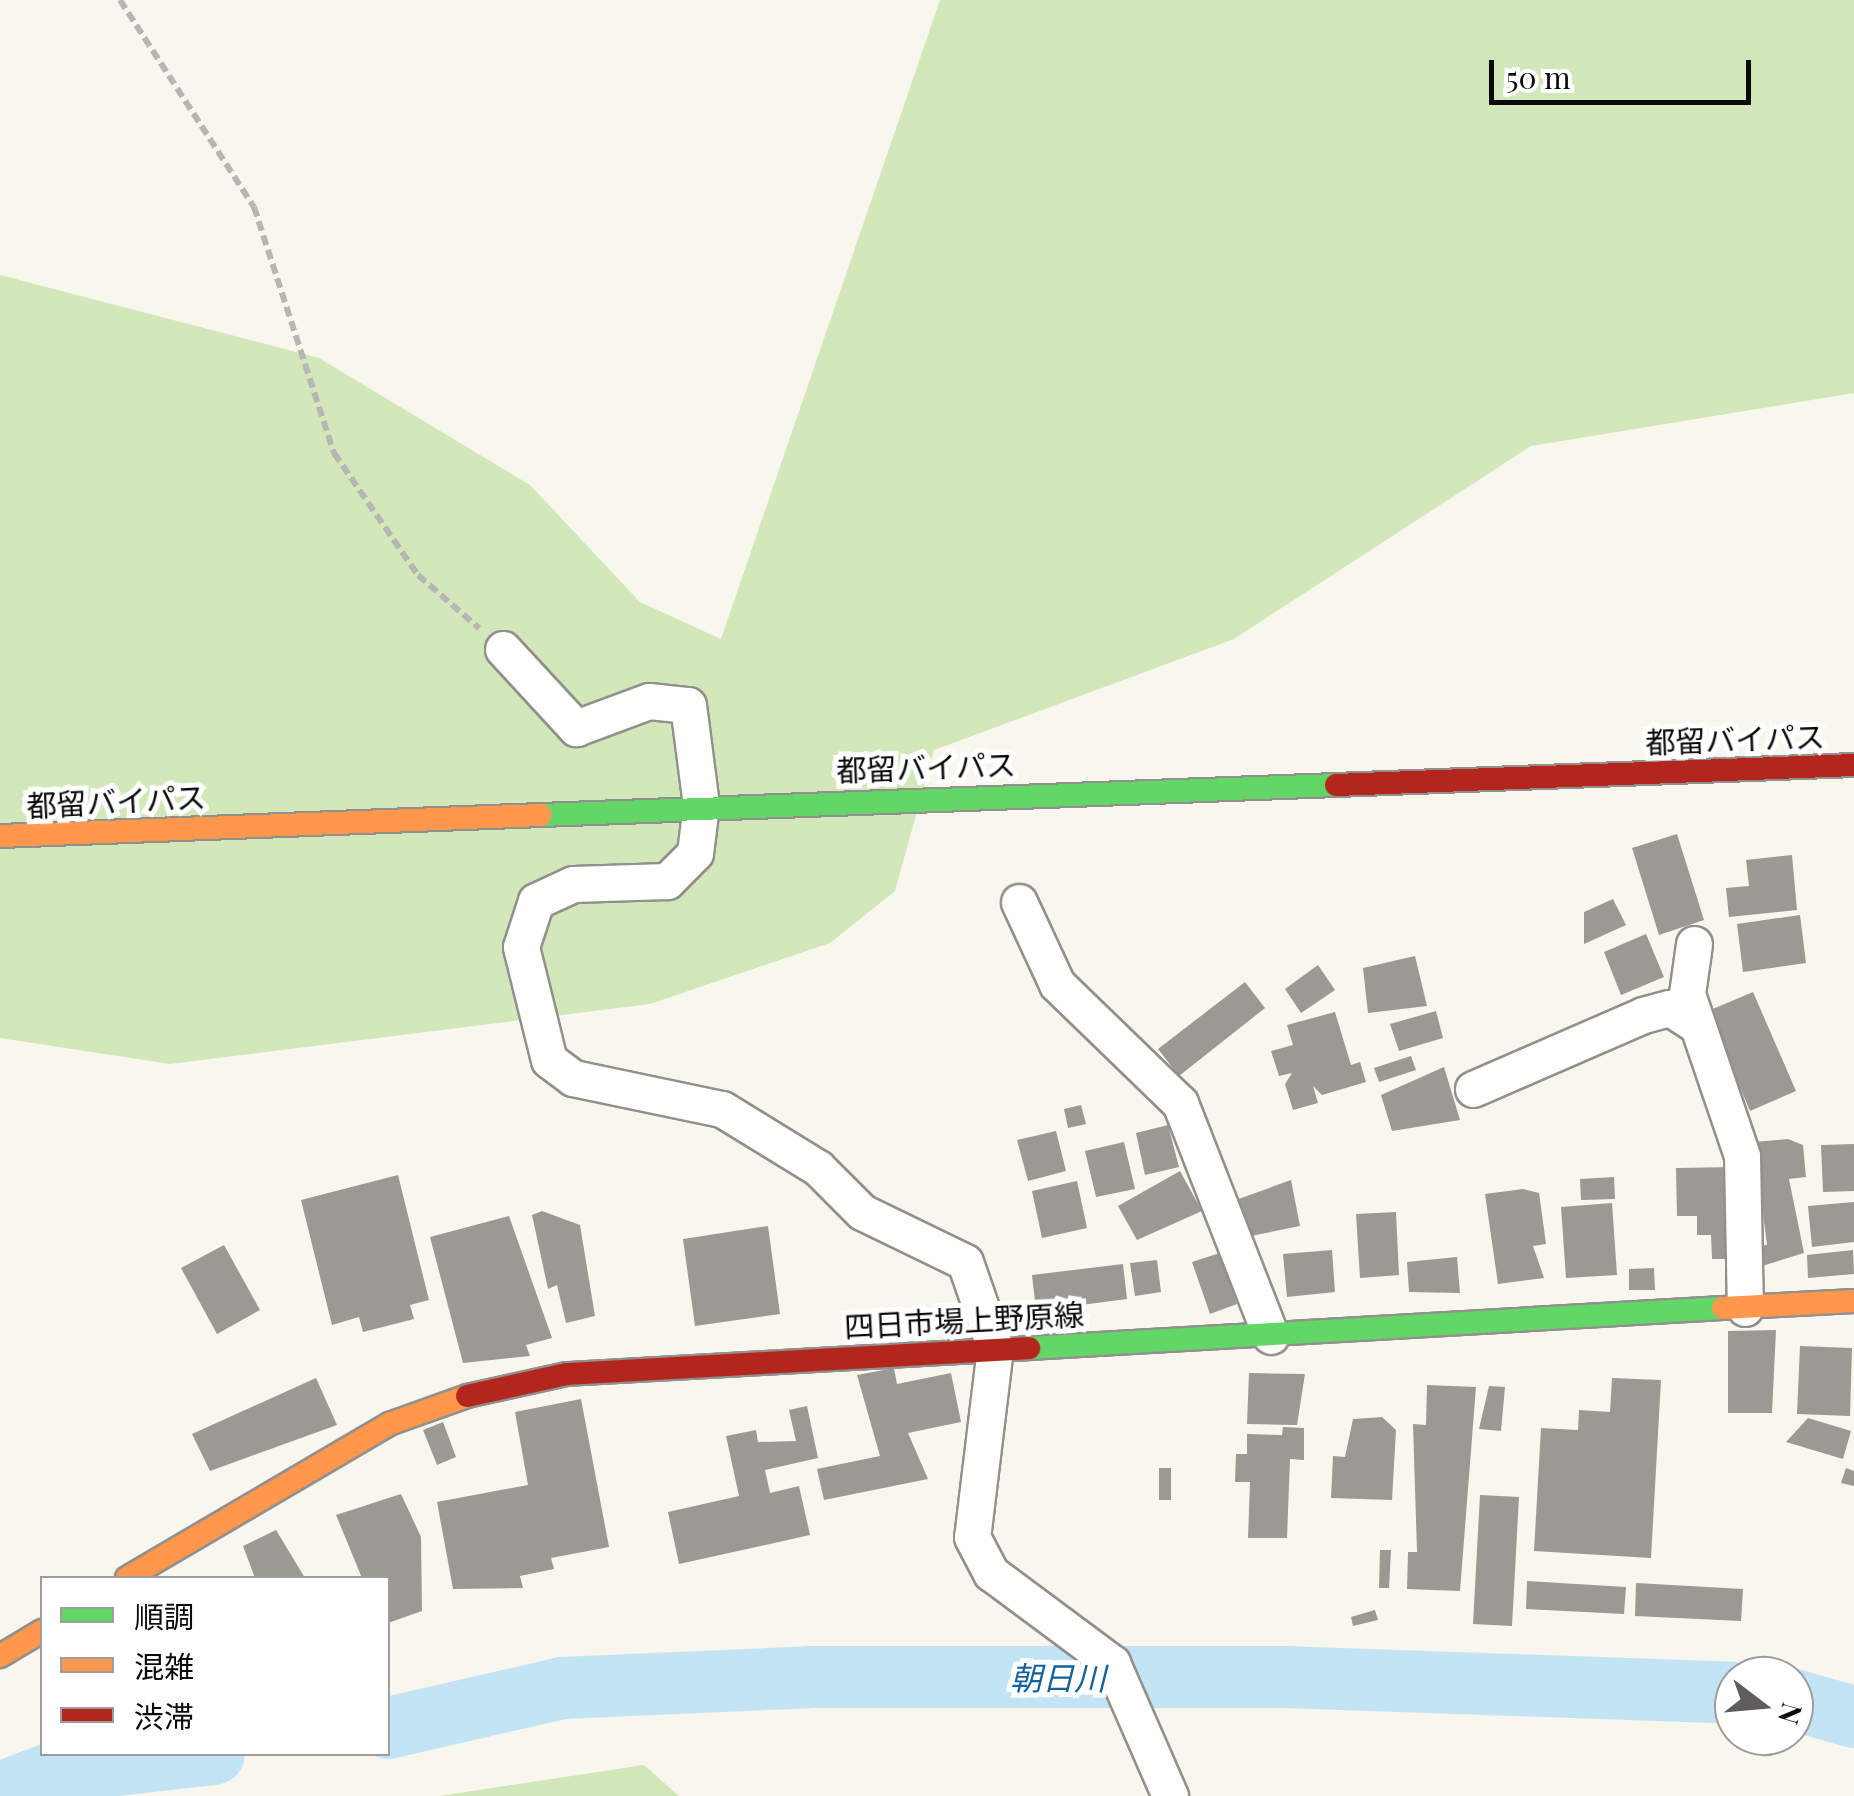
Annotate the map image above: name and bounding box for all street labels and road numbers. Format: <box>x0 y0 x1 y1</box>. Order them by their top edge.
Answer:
street label: 都留バイパス <box>1644 718 1826 760</box>
street label: 都留バイパス <box>835 746 1017 788</box>
street label: 都留バイパス <box>25 778 207 824</box>
street label: 四日市場上野原線 <box>843 1296 1085 1344</box>

